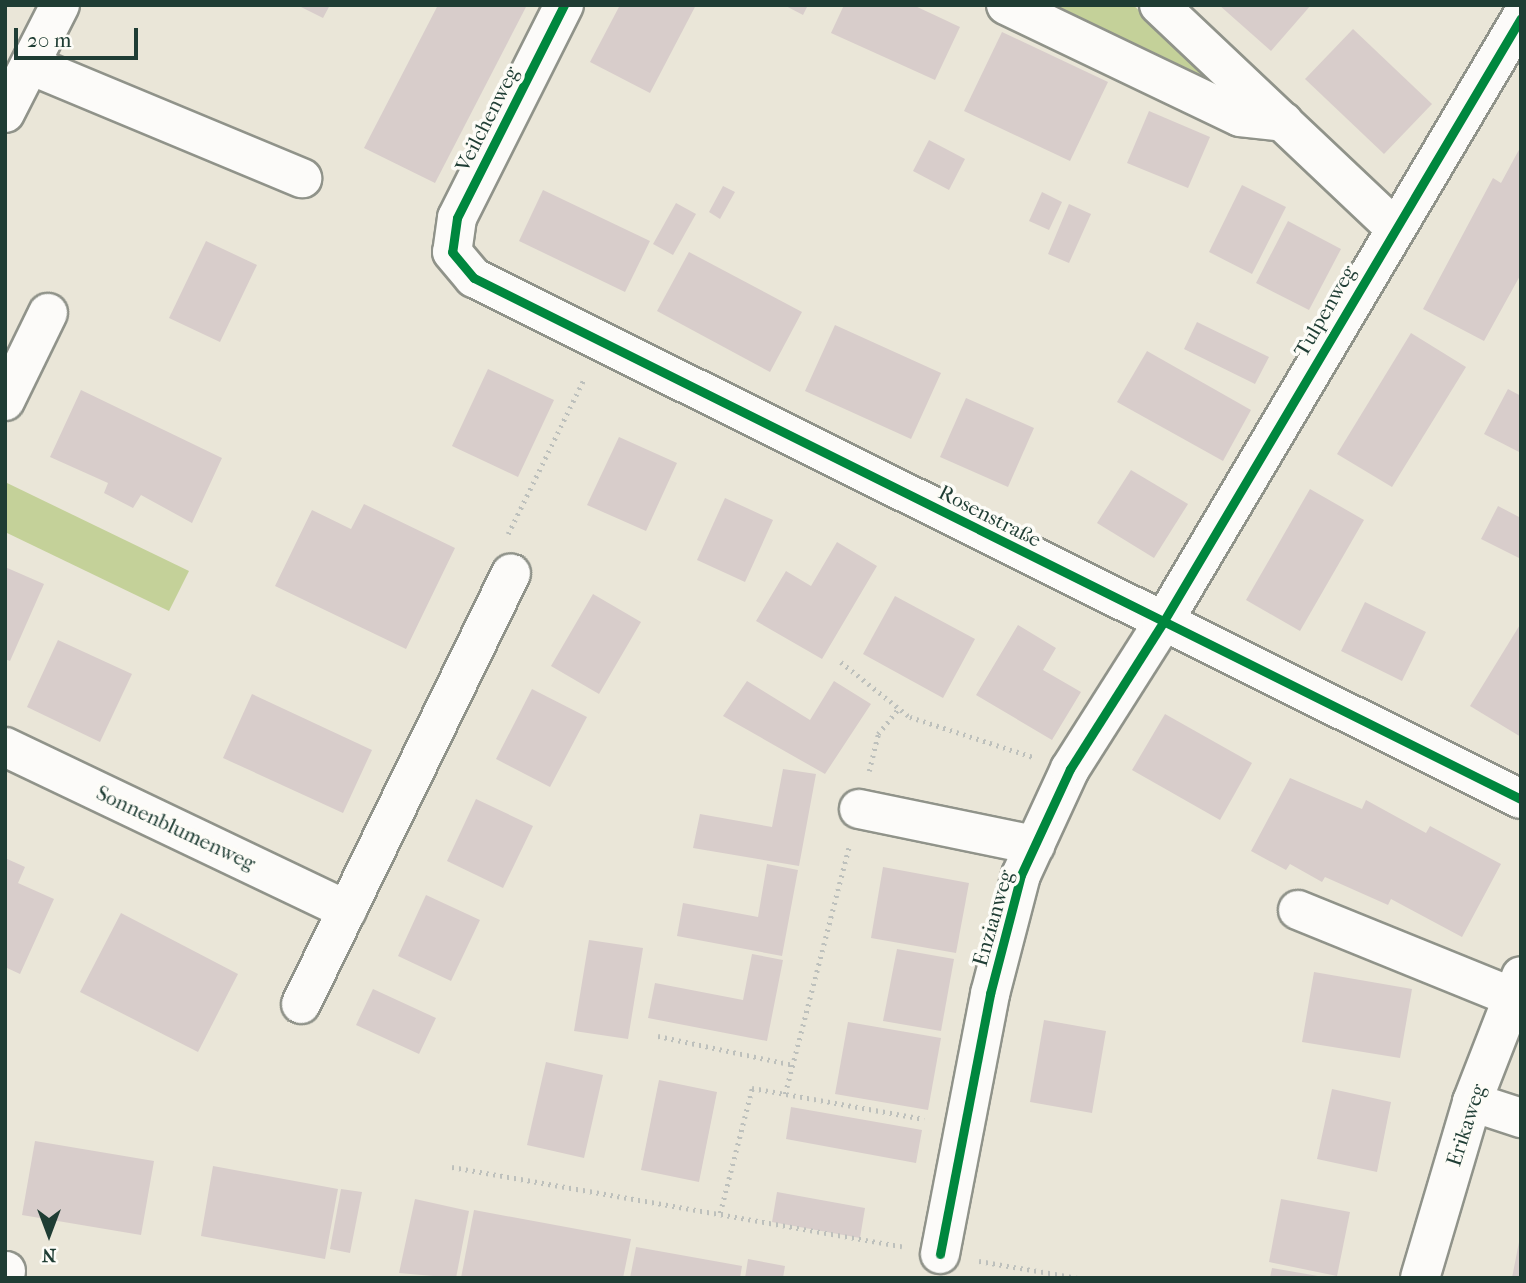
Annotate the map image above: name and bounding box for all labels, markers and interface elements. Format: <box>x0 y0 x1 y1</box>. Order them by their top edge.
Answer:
scale bar <box>18 14 142 58</box>
text: 20 m <box>27 28 71 52</box>
street label: Veilchenweg <box>450 62 524 176</box>
street label: Tulpenweg <box>1289 261 1361 361</box>
street label: Rosenstraße <box>935 479 1045 553</box>
street label: Sonnenblumenweg <box>92 780 260 876</box>
street label: Enzianweg <box>967 867 1019 969</box>
street label: Erikaweg <box>1441 1081 1491 1169</box>
north arrow <box>14 1199 84 1269</box>
text: N <box>42 1244 56 1266</box>

